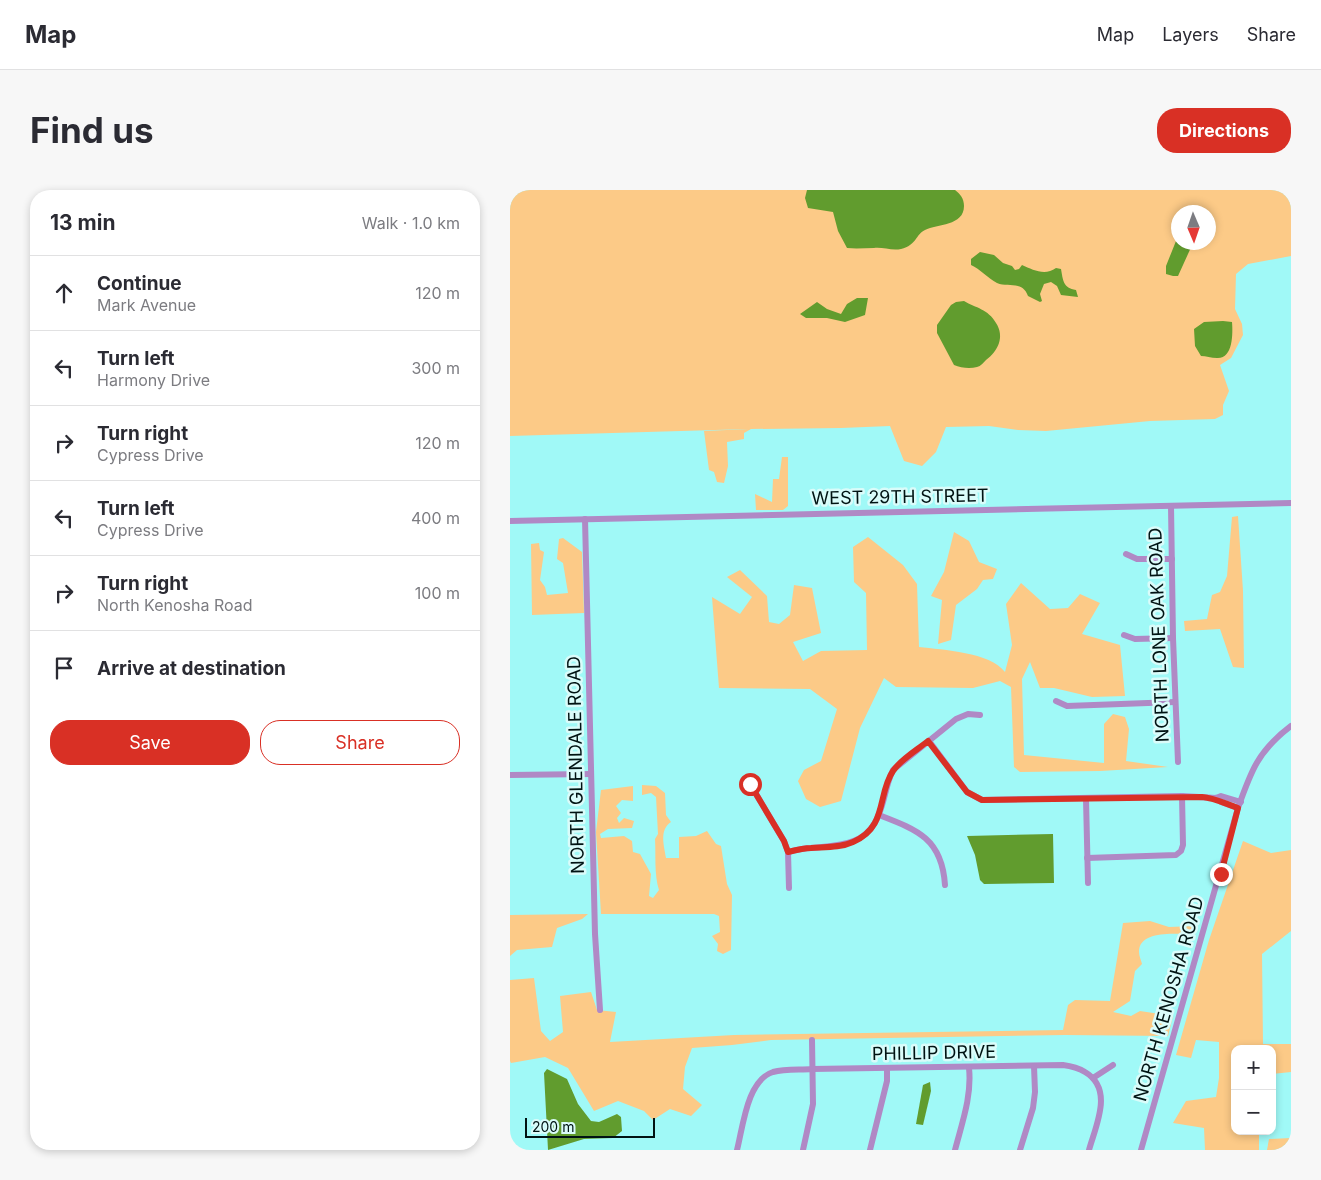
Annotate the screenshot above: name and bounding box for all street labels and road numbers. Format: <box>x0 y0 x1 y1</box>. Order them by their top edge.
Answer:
street label: WEST 29TH STREET <box>811 484 989 509</box>
street label: NORTH LONE OAK ROAD <box>1144 527 1173 743</box>
street label: NORTH GLENDALE ROAD <box>563 656 588 874</box>
street label: NORTH KENOSHA ROAD <box>1129 894 1208 1104</box>
street label: PHILLIP DRIVE <box>872 1041 996 1064</box>

